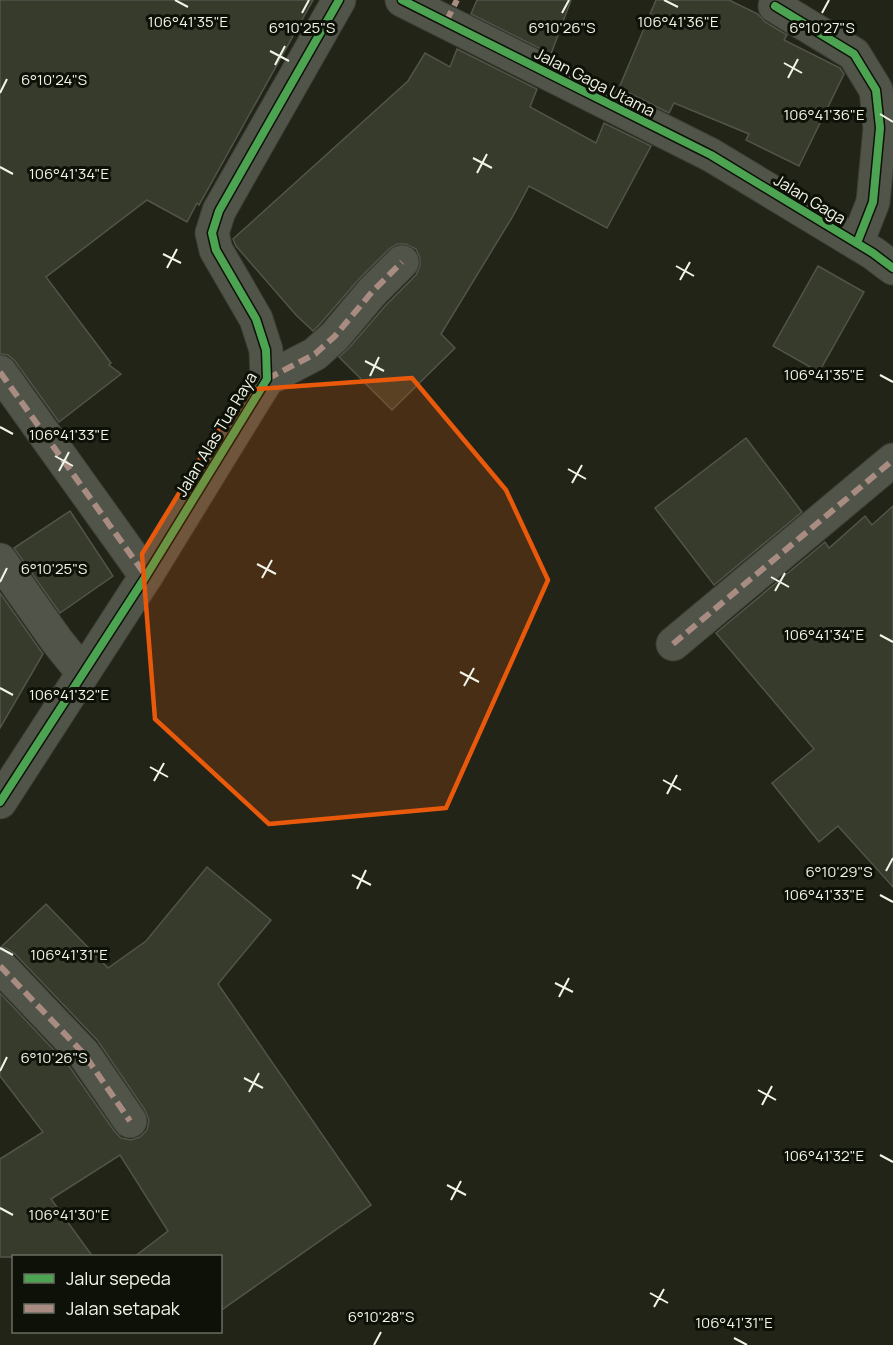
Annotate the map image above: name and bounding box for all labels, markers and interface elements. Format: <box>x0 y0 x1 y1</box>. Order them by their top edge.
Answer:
text: 106°41'35"E <box>148 11 228 32</box>
text: 106°41'36"E <box>638 11 718 32</box>
text: 6°10'25"S <box>269 17 335 38</box>
text: 6°10'26"S <box>528 17 596 38</box>
text: 6°10'27"S <box>789 17 855 38</box>
street label: Jalan Gaga Utama <box>531 42 659 122</box>
text: 6°10'24"S <box>21 69 87 90</box>
text: 106°41'36"E <box>784 104 864 125</box>
text: 106°41'34"E <box>29 163 109 184</box>
street label: Jalan Gaga <box>770 169 850 229</box>
text: 106°41'35"E <box>784 364 864 385</box>
street label: Jalan Alas Tua Raya <box>170 368 262 500</box>
text: 106°41'33"E <box>29 424 109 445</box>
text: 6°10'25"S <box>21 558 87 579</box>
text: 106°41'34"E <box>784 624 864 645</box>
text: 106°41'32"E <box>29 684 109 705</box>
text: 6°10'29"S <box>805 861 873 882</box>
text: 106°41'33"E <box>784 884 864 905</box>
text: 106°41'31"E <box>30 944 108 965</box>
text: 6°10'26"S <box>20 1047 88 1068</box>
text: 106°41'32"E <box>784 1145 864 1166</box>
text: 106°41'30"E <box>29 1204 109 1225</box>
legend <box>12 1255 222 1333</box>
text: Jalur sepeda <box>66 1266 171 1290</box>
text: Jalan setapak <box>66 1296 181 1320</box>
text: 6°10'28"S <box>348 1306 414 1327</box>
text: 106°41'31"E <box>695 1312 773 1333</box>

